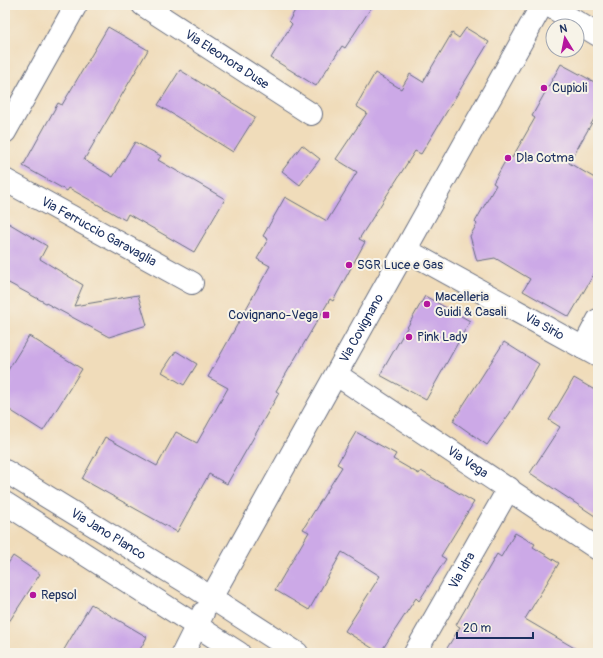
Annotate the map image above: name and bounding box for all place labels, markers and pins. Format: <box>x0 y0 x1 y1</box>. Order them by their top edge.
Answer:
place label: Cupioli <box>552 80 587 96</box>
marker: Cupioli <box>539 83 549 93</box>
place label: Dla Cotma <box>516 150 574 166</box>
marker: Dla Cotma <box>503 153 513 163</box>
place label: SGR Luce e Gas <box>357 257 443 273</box>
marker: SGR Luce e Gas <box>344 260 354 270</box>
place label: Macelleria Guidi & Casali <box>435 289 506 320</box>
marker: Macelleria Guidi & Casali <box>422 299 432 309</box>
place label: Covignano-Vega <box>228 307 318 323</box>
marker: Covignano-Vega <box>321 310 331 320</box>
place label: Pink Lady <box>417 329 468 345</box>
marker: Pink Lady <box>404 332 414 342</box>
place label: Repsol <box>41 587 77 603</box>
marker: Repsol <box>28 590 38 600</box>

